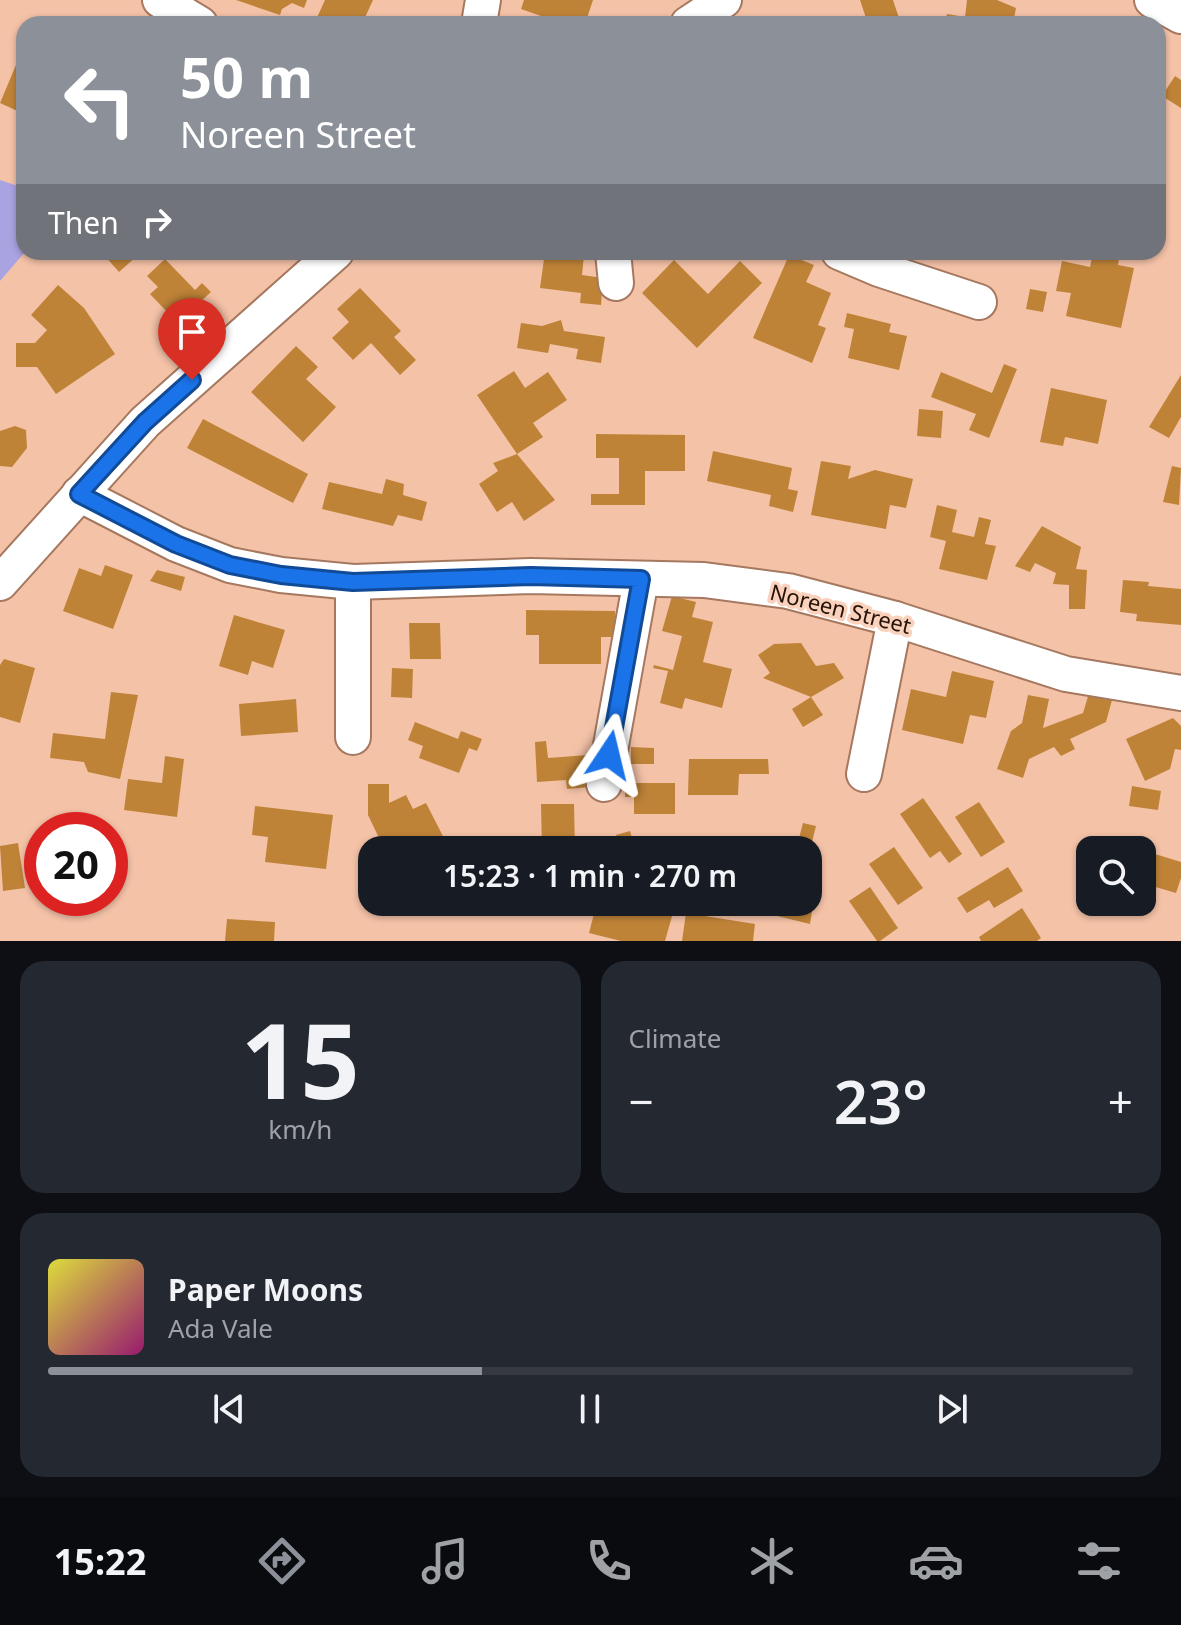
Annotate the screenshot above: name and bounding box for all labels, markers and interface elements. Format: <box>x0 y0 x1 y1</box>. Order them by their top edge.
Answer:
text: 50 m <box>180 38 313 114</box>
icon: left <box>48 48 152 152</box>
text: Noreen Street <box>180 110 416 159</box>
icon: right <box>135 200 179 244</box>
text: Then <box>48 202 119 243</box>
pin <box>158 298 226 380</box>
icon: arrive <box>170 310 214 354</box>
street label: Noreen Street <box>767 576 915 640</box>
position arrow <box>567 713 651 797</box>
speed limit sign: 20 <box>24 812 128 916</box>
map controls <box>1076 836 1156 916</box>
button: search <box>1076 836 1156 916</box>
text: 15:23 · 1 min · 270 m <box>443 855 737 896</box>
text: 15 <box>241 988 360 1129</box>
text: Climate <box>629 1020 721 1056</box>
text: 23° <box>834 1060 928 1142</box>
text: − <box>629 1071 654 1131</box>
text: + <box>1108 1071 1133 1131</box>
text: km/h <box>268 1111 332 1147</box>
text: Paper Moons <box>168 1269 363 1310</box>
text: Ada Vale <box>168 1310 273 1346</box>
icon: previous <box>207 1387 251 1431</box>
icon: pause <box>568 1387 612 1431</box>
icon: next <box>930 1387 974 1431</box>
icon: directions <box>254 1533 310 1589</box>
icon: music <box>417 1533 473 1589</box>
icon: phone <box>581 1533 637 1589</box>
icon: climate <box>744 1533 800 1589</box>
icon: car <box>908 1533 964 1589</box>
icon: filters <box>1071 1533 1127 1589</box>
text: 15:22 <box>54 1537 146 1586</box>

